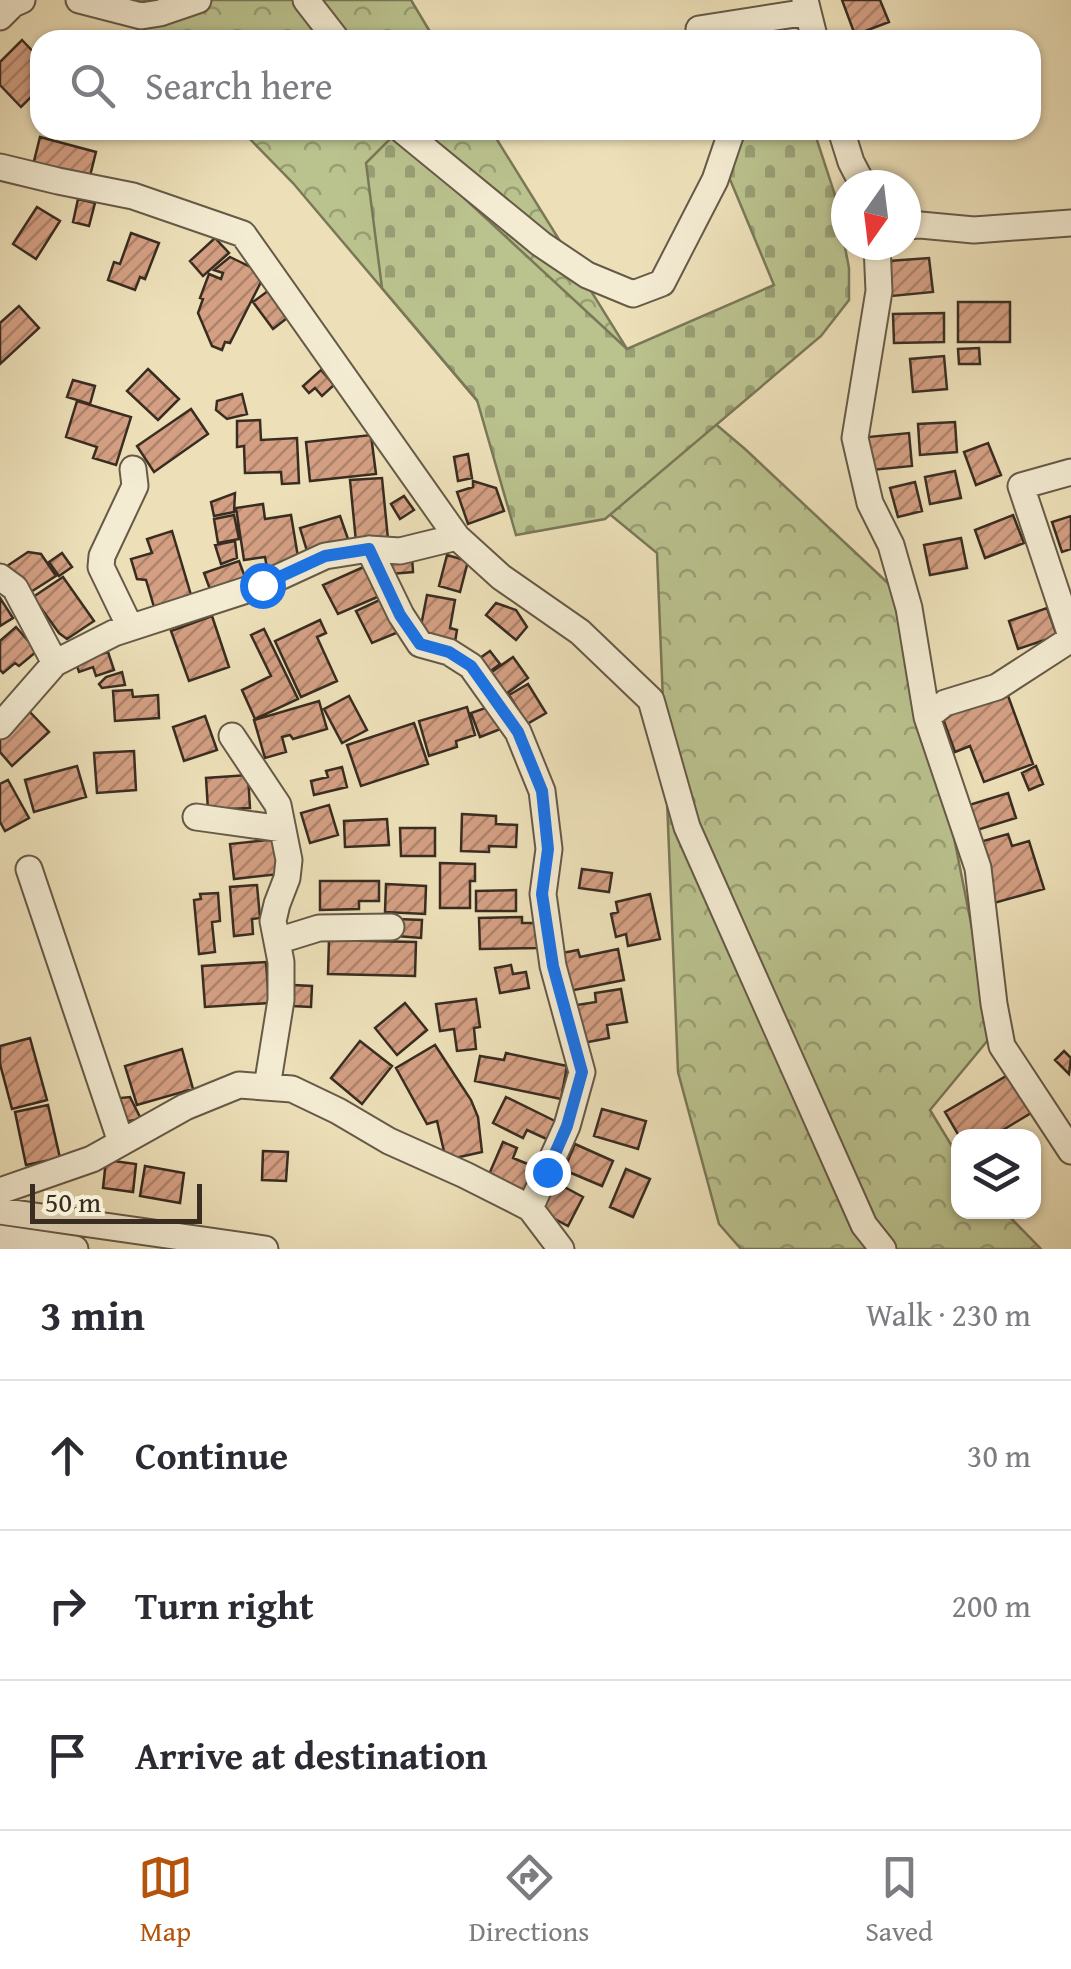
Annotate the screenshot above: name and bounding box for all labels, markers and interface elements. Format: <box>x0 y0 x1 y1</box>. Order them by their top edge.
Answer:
search box <box>30 30 1041 140</box>
text: Search here <box>145 57 333 113</box>
icon: search <box>65 58 120 113</box>
north arrow <box>831 170 921 260</box>
route start <box>240 563 286 609</box>
map controls <box>951 1129 1041 1219</box>
button: layers <box>951 1129 1041 1219</box>
route end <box>525 1150 571 1196</box>
scale bar <box>30 1179 202 1224</box>
text: 50 m <box>45 1181 101 1222</box>
text: 3 min <box>40 1284 145 1345</box>
text: Walk · 230 m <box>866 1291 1031 1338</box>
text: Continue <box>135 1427 288 1483</box>
icon: ahead <box>40 1428 95 1483</box>
text: 30 m <box>967 1432 1031 1479</box>
text: Turn right <box>135 1577 314 1633</box>
icon: right <box>40 1578 95 1633</box>
text: 200 m <box>952 1582 1031 1629</box>
text: Arrive at destination <box>135 1727 488 1783</box>
icon: arrive <box>40 1728 95 1783</box>
tab: Map <box>138 1850 193 1951</box>
tab: Directions <box>469 1850 589 1951</box>
tab: Saved <box>865 1850 933 1951</box>

